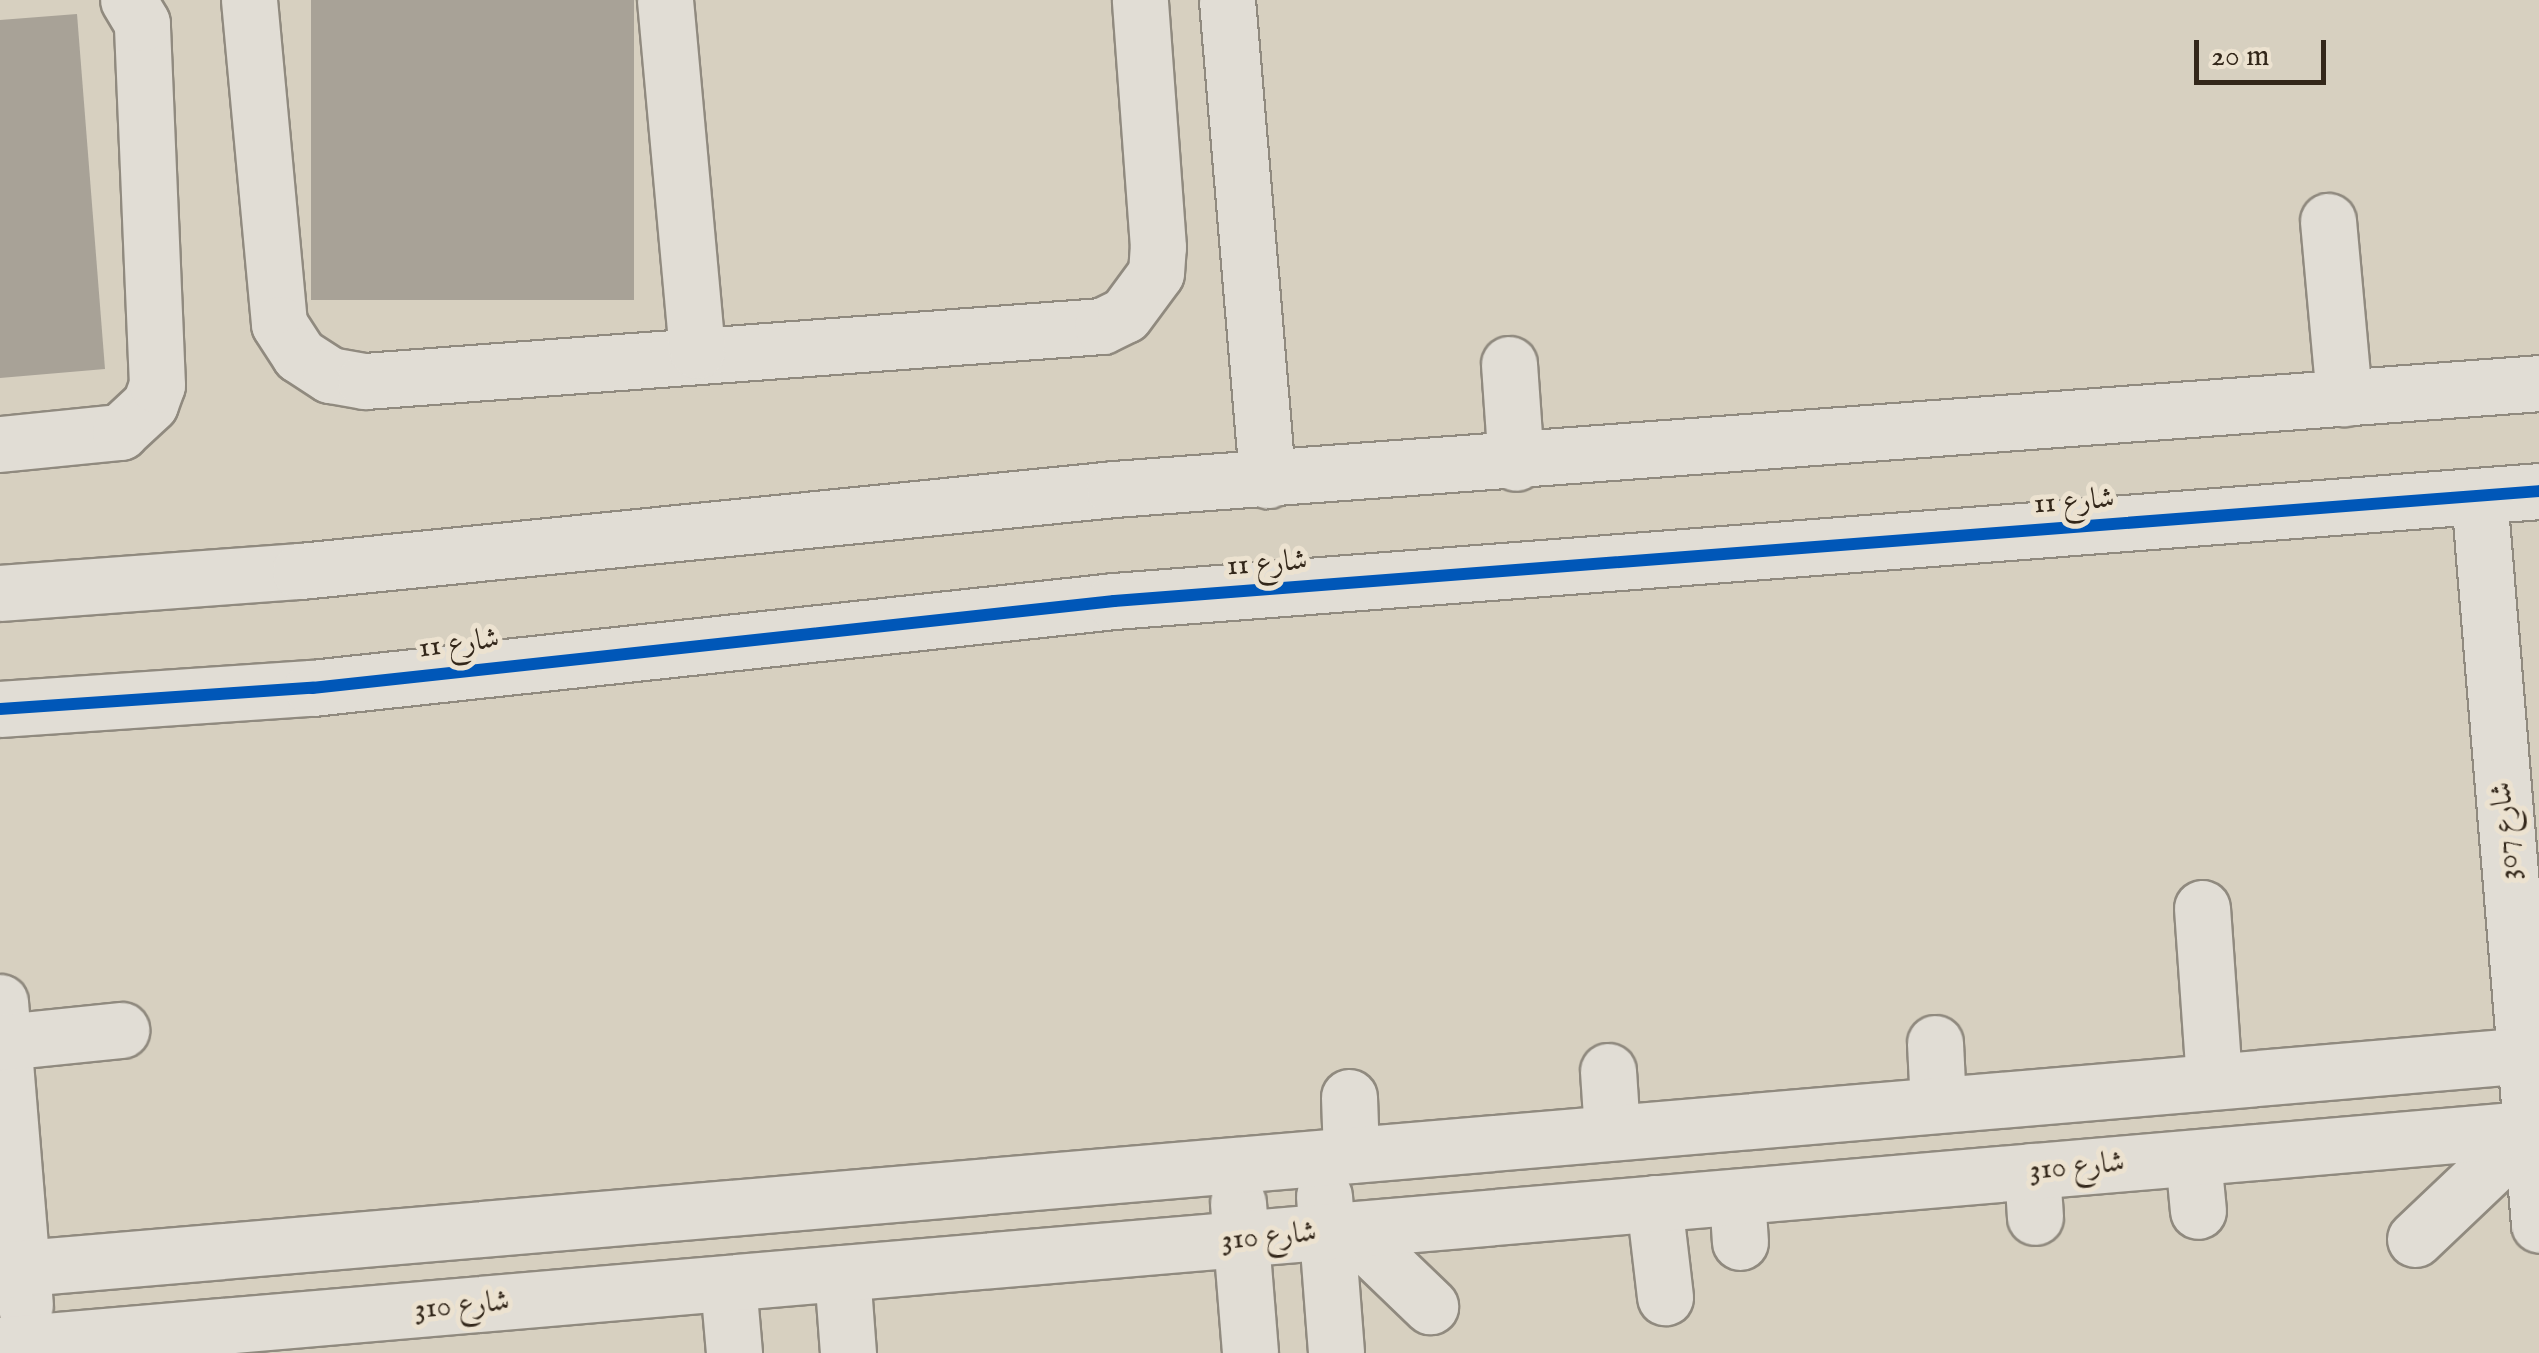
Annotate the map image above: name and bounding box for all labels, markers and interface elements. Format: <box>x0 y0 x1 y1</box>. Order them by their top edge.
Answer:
scale bar <box>2199 20 2332 82</box>
text: 20 m <box>2211 38 2270 76</box>
street label: شارع 11 <box>2032 481 2116 523</box>
street label: شارع 11 <box>1225 543 1309 585</box>
street label: شارع 11 <box>417 621 501 667</box>
street label: شارع 307 <box>2484 780 2528 882</box>
street label: شارع 310 <box>2028 1145 2126 1189</box>
street label: شارع 310 <box>1220 1215 1318 1259</box>
street label: شارع 310 <box>413 1284 511 1328</box>

